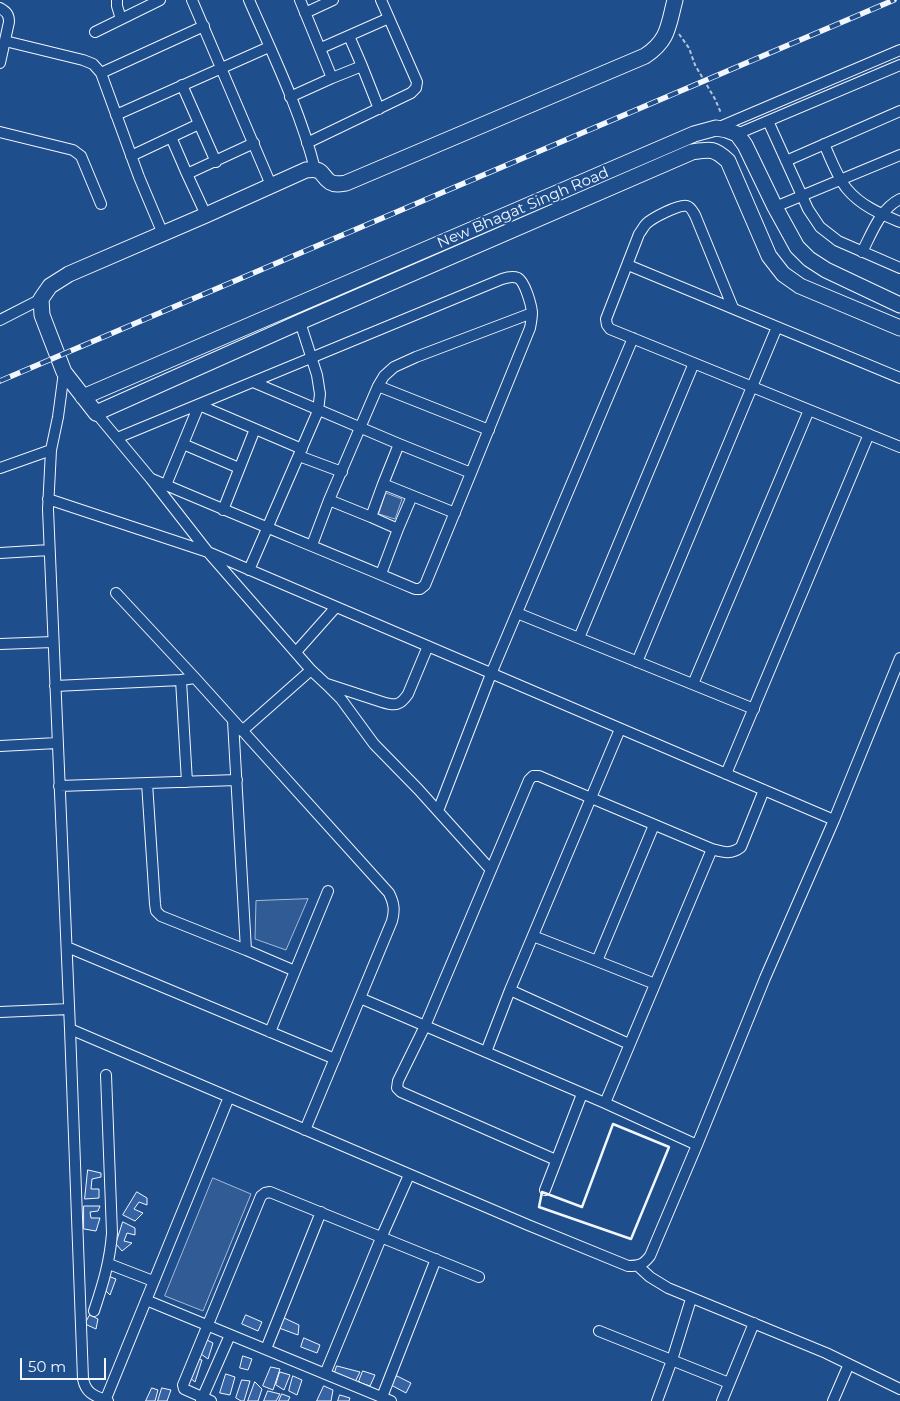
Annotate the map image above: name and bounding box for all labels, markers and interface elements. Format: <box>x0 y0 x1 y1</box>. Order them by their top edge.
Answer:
street label: New Bhagat Singh Road <box>435 164 611 252</box>
scale bar <box>22 1348 109 1380</box>
text: 50 m <box>28 1357 66 1376</box>

